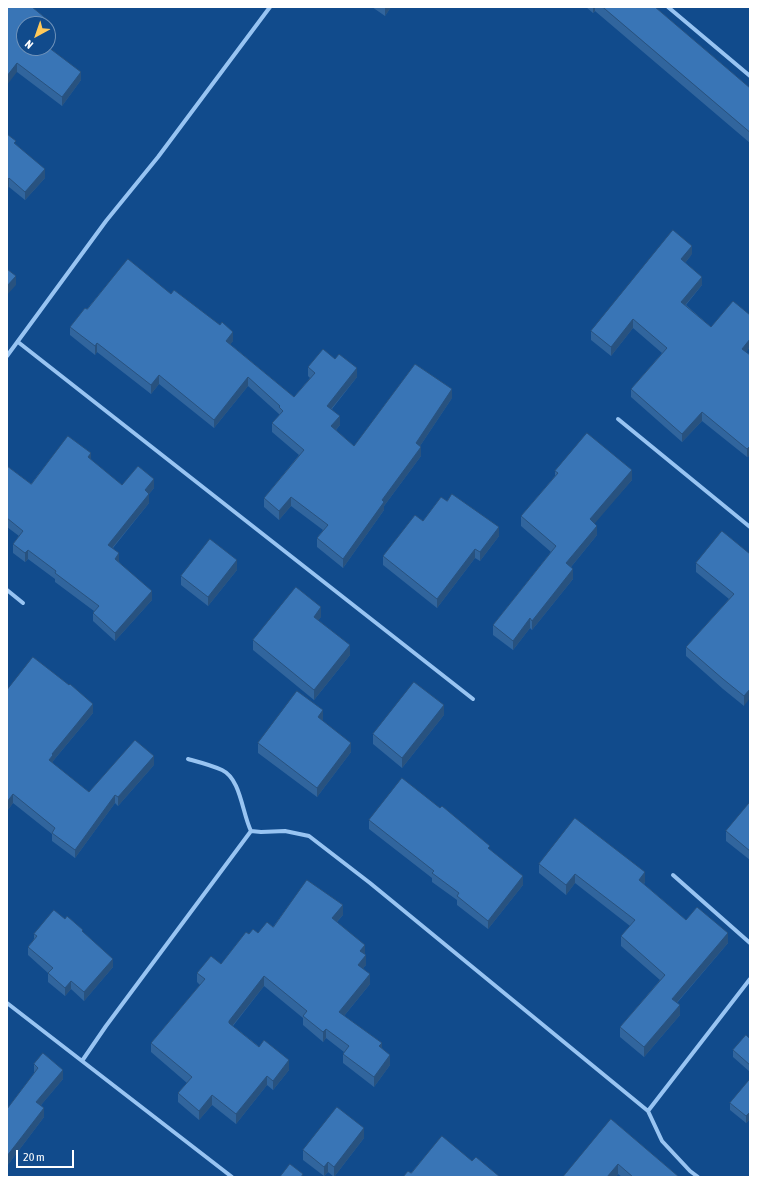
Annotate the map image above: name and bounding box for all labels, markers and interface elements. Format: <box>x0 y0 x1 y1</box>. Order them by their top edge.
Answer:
north arrow <box>16 16 56 56</box>
text: N <box>23 38 35 51</box>
scale bar <box>18 1142 76 1168</box>
text: 20 m <box>23 1150 45 1164</box>

